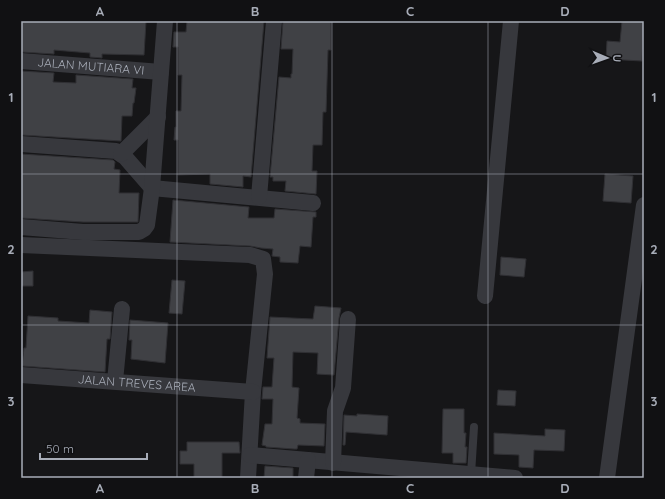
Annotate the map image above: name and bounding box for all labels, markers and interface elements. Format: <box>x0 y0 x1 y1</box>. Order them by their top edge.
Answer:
text: A <box>96 3 105 19</box>
text: B <box>251 3 259 19</box>
text: C <box>406 3 414 19</box>
text: D <box>560 3 570 19</box>
north arrow <box>587 38 627 78</box>
street label: JALAN MUTIARA VI <box>37 54 145 78</box>
text: U <box>610 54 624 62</box>
text: 1 <box>8 89 14 105</box>
text: 1 <box>651 89 657 105</box>
text: 2 <box>7 241 15 257</box>
text: 2 <box>650 241 658 257</box>
street label: JALAN TREVES AREA <box>77 371 196 395</box>
text: 3 <box>8 393 15 409</box>
text: 3 <box>651 393 658 409</box>
scale bar <box>40 435 147 461</box>
text: 50 m <box>46 441 74 456</box>
text: A <box>96 480 105 496</box>
text: B <box>251 480 259 496</box>
text: C <box>406 480 414 496</box>
text: D <box>560 480 570 496</box>

